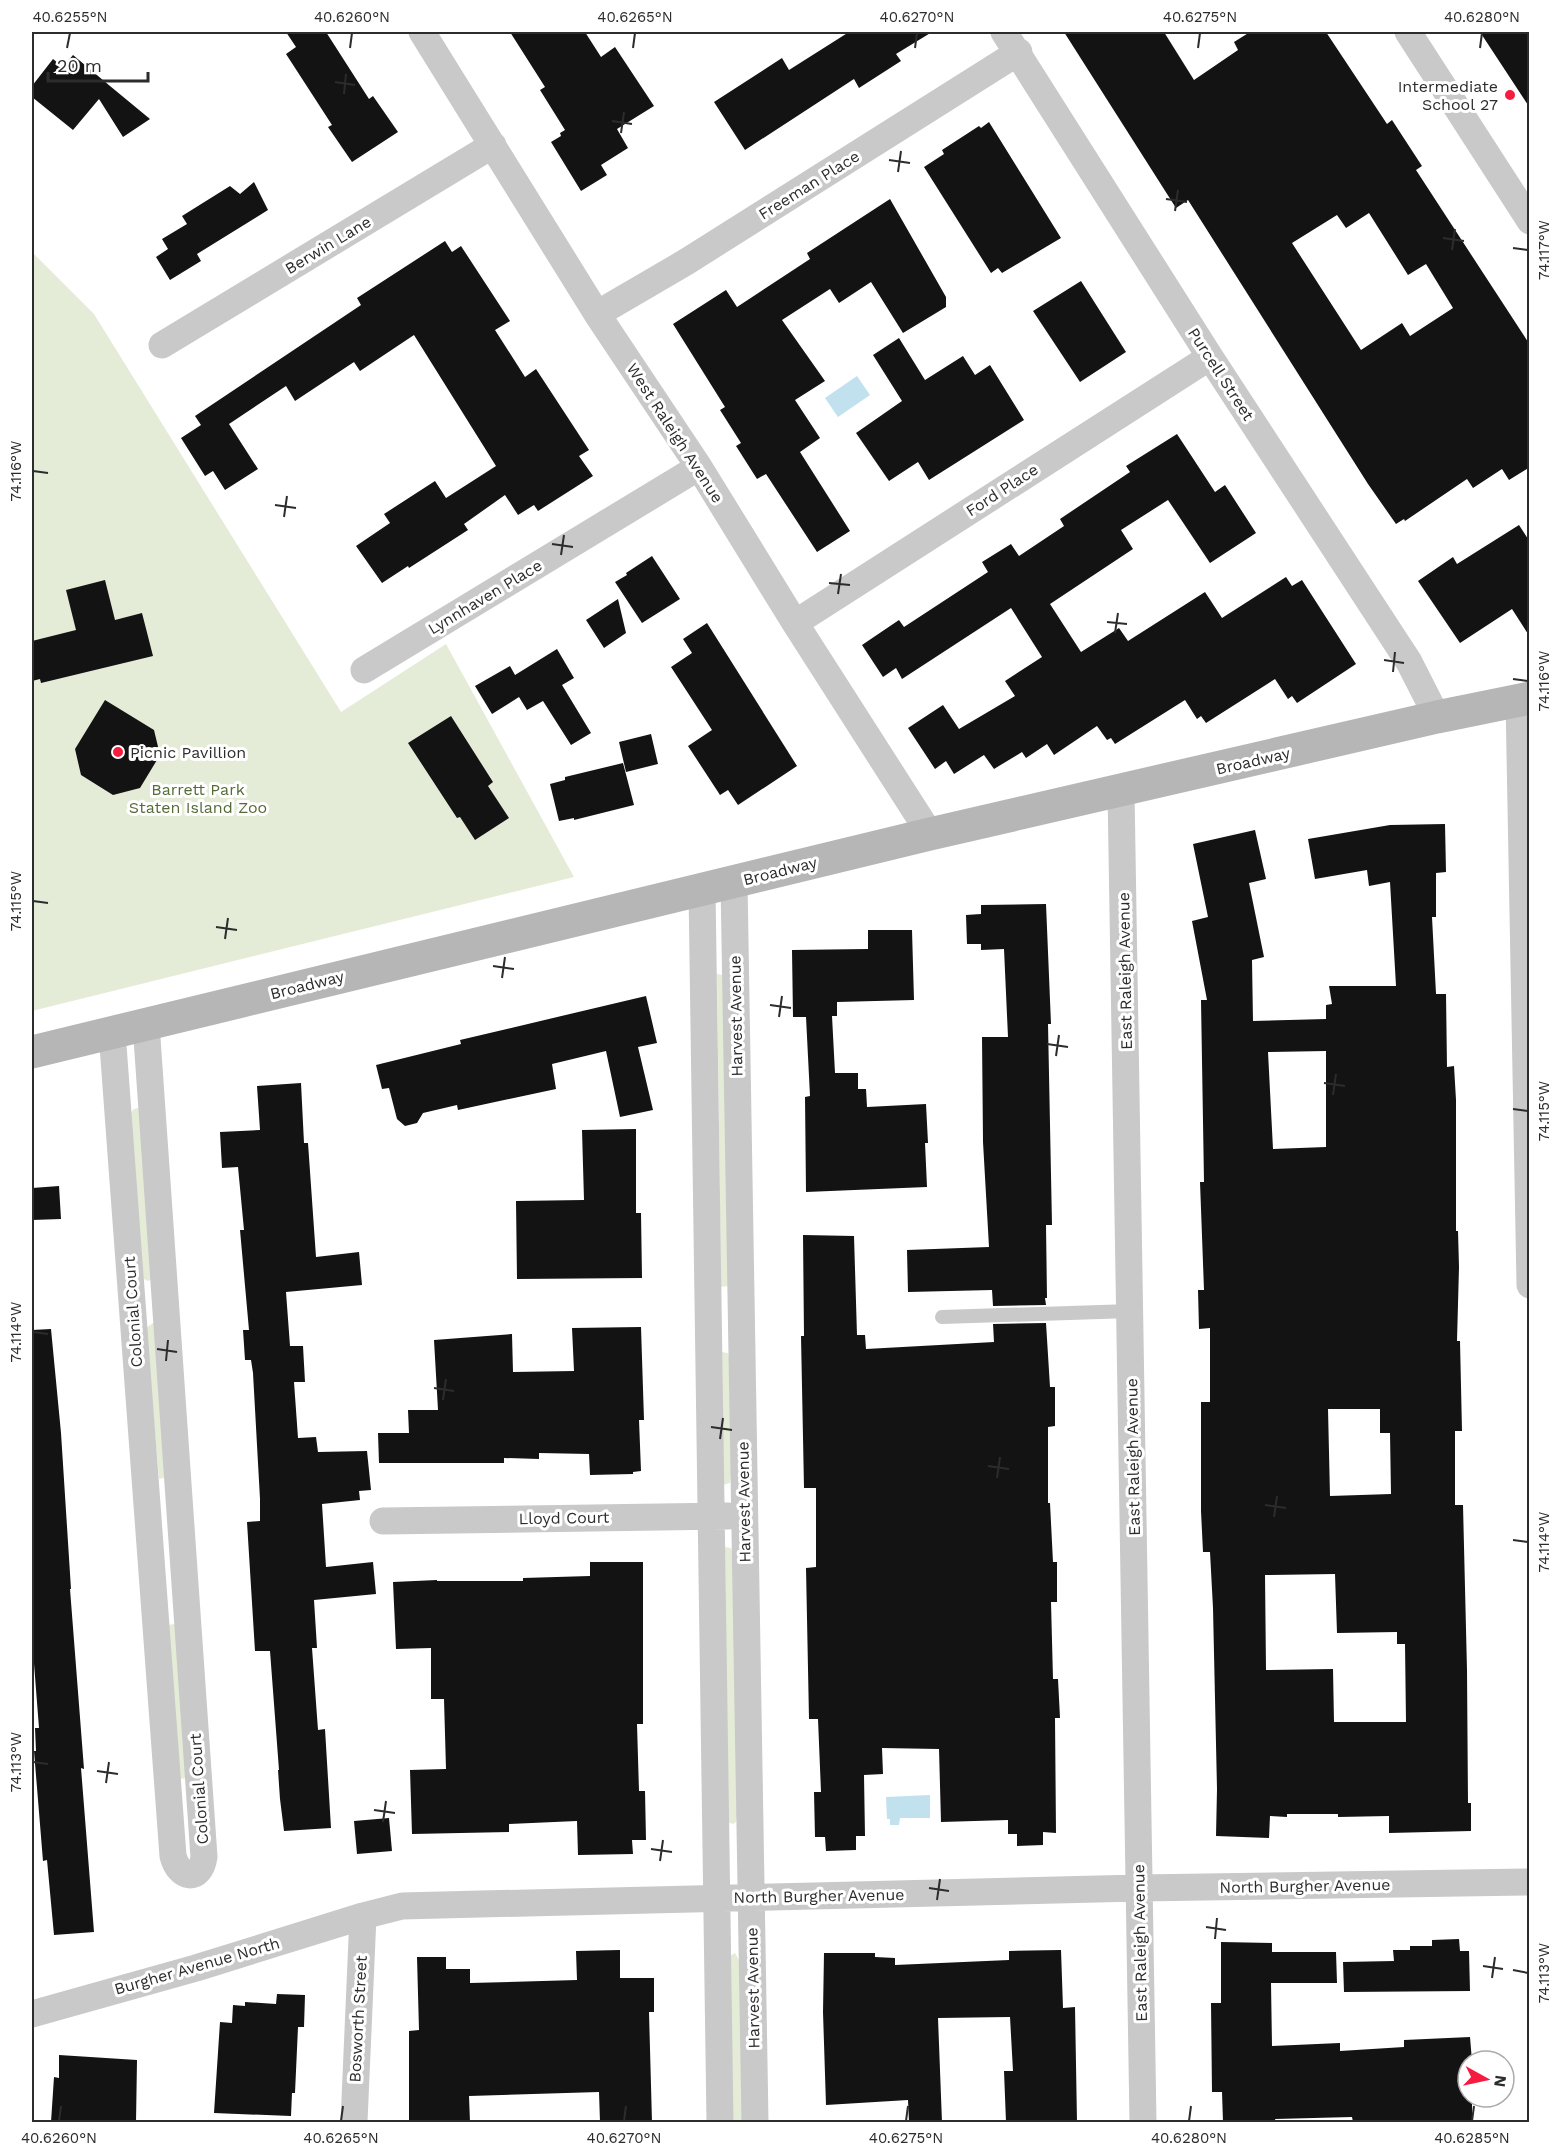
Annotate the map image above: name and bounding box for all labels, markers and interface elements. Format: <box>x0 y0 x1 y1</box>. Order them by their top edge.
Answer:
text: 40.6255°N <box>32 8 108 26</box>
text: 40.6260°N <box>314 8 390 26</box>
text: 40.6265°N <box>597 8 673 26</box>
text: 40.6270°N <box>880 8 954 26</box>
text: 40.6275°N <box>1163 8 1237 26</box>
text: 40.6280°N <box>1444 8 1520 26</box>
scale bar <box>48 45 148 83</box>
text: 20 m <box>57 55 102 76</box>
place label: Intermediate School 27 <box>1398 77 1498 114</box>
marker: Intermediate School 27 <box>1503 88 1517 102</box>
street label: Freeman Place <box>755 146 863 224</box>
street label: Berwin Lane <box>282 212 374 278</box>
text: 74.117°W <box>1535 220 1553 280</box>
street label: Purcell Street <box>1184 324 1258 424</box>
street label: West Raleigh Avenue <box>623 360 727 506</box>
text: 74.116°W <box>7 441 25 501</box>
street label: Ford Place <box>962 460 1042 520</box>
street label: Lynnhaven Place <box>425 555 545 639</box>
text: 74.116°W <box>1535 651 1553 711</box>
place label: Picnic Pavillion <box>130 743 246 762</box>
street label: Broadway <box>1214 743 1293 779</box>
marker: Picnic Pavillion <box>111 745 125 759</box>
park label: Barrett Park Staten Island Zoo <box>129 780 267 817</box>
street label: Broadway <box>741 852 820 889</box>
text: 74.115°W <box>7 871 25 931</box>
street label: East Raleigh Avenue <box>1114 892 1136 1050</box>
street label: Harvest Avenue <box>725 955 747 1077</box>
street label: Broadway <box>268 966 347 1003</box>
text: 74.115°W <box>1535 1081 1553 1141</box>
street label: Colonial Court <box>120 1256 146 1368</box>
text: 74.114°W <box>7 1302 25 1362</box>
street label: East Raleigh Avenue <box>1122 1378 1144 1536</box>
street label: Harvest Avenue <box>733 1441 755 1563</box>
street label: Lloyd Court <box>518 1508 610 1528</box>
text: 74.114°W <box>1535 1512 1553 1572</box>
text: 74.113°W <box>7 1732 25 1792</box>
street label: Colonial Court <box>186 1733 212 1845</box>
street label: East Raleigh Avenue <box>1129 1864 1151 2022</box>
street label: North Burgher Avenue <box>1219 1875 1391 1897</box>
street label: North Burgher Avenue <box>733 1885 905 1907</box>
street label: Harvest Avenue <box>742 1927 764 2049</box>
street label: Burgher Avenue North <box>112 1933 282 1999</box>
text: 74.113°W <box>1535 1943 1553 2003</box>
street label: Bosworth Street <box>345 1955 371 2083</box>
north arrow <box>1456 2049 1516 2109</box>
text: N <box>1490 2074 1511 2088</box>
text: 40.6260°N <box>21 2129 97 2147</box>
text: 40.6265°N <box>303 2129 379 2147</box>
text: 40.6270°N <box>587 2129 661 2147</box>
text: 40.6275°N <box>869 2129 943 2147</box>
text: 40.6280°N <box>1151 2129 1227 2147</box>
text: 40.6285°N <box>1434 2129 1510 2147</box>

